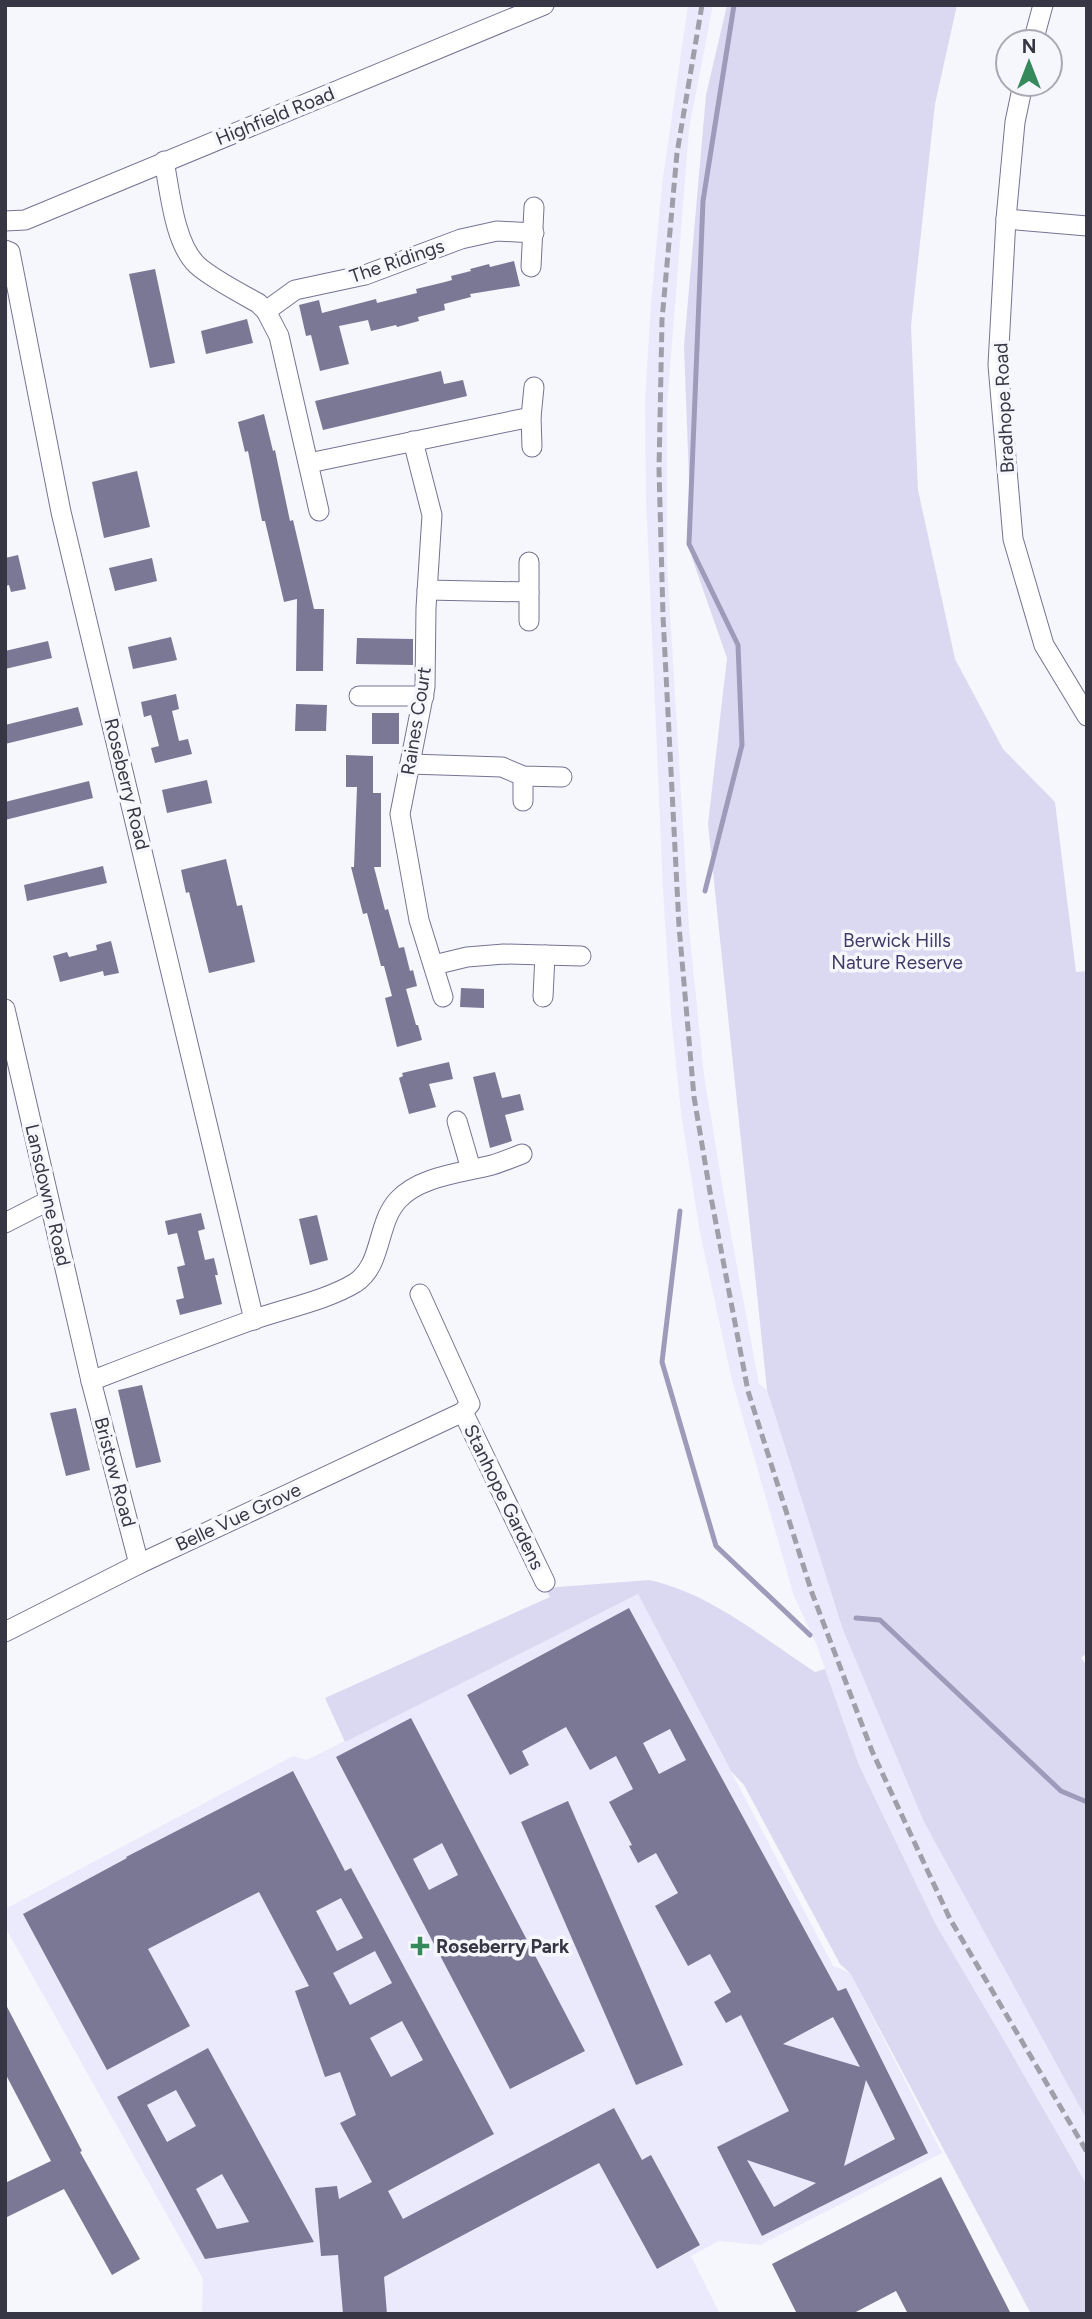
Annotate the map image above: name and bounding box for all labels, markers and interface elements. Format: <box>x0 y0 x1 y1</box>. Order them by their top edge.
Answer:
north arrow <box>994 28 1064 98</box>
text: N <box>1022 35 1036 58</box>
street label: Highfield Road <box>212 82 338 150</box>
street label: The Ridings <box>347 234 447 288</box>
street label: Bradhope Road <box>989 342 1019 474</box>
street label: Raines Court <box>396 665 436 777</box>
street label: Roseberry Road <box>100 716 154 852</box>
park label: Berwick Hills Nature Reserve <box>831 929 963 974</box>
street label: Lansdowne Road <box>20 1122 76 1268</box>
street label: Bristow Road <box>89 1415 141 1529</box>
street label: Stanhope Gardens <box>459 1421 549 1573</box>
street label: Belle Vue Grove <box>172 1478 304 1556</box>
place label: Roseberry Park <box>436 1935 570 1958</box>
marker: Roseberry Park <box>410 1936 430 1956</box>

